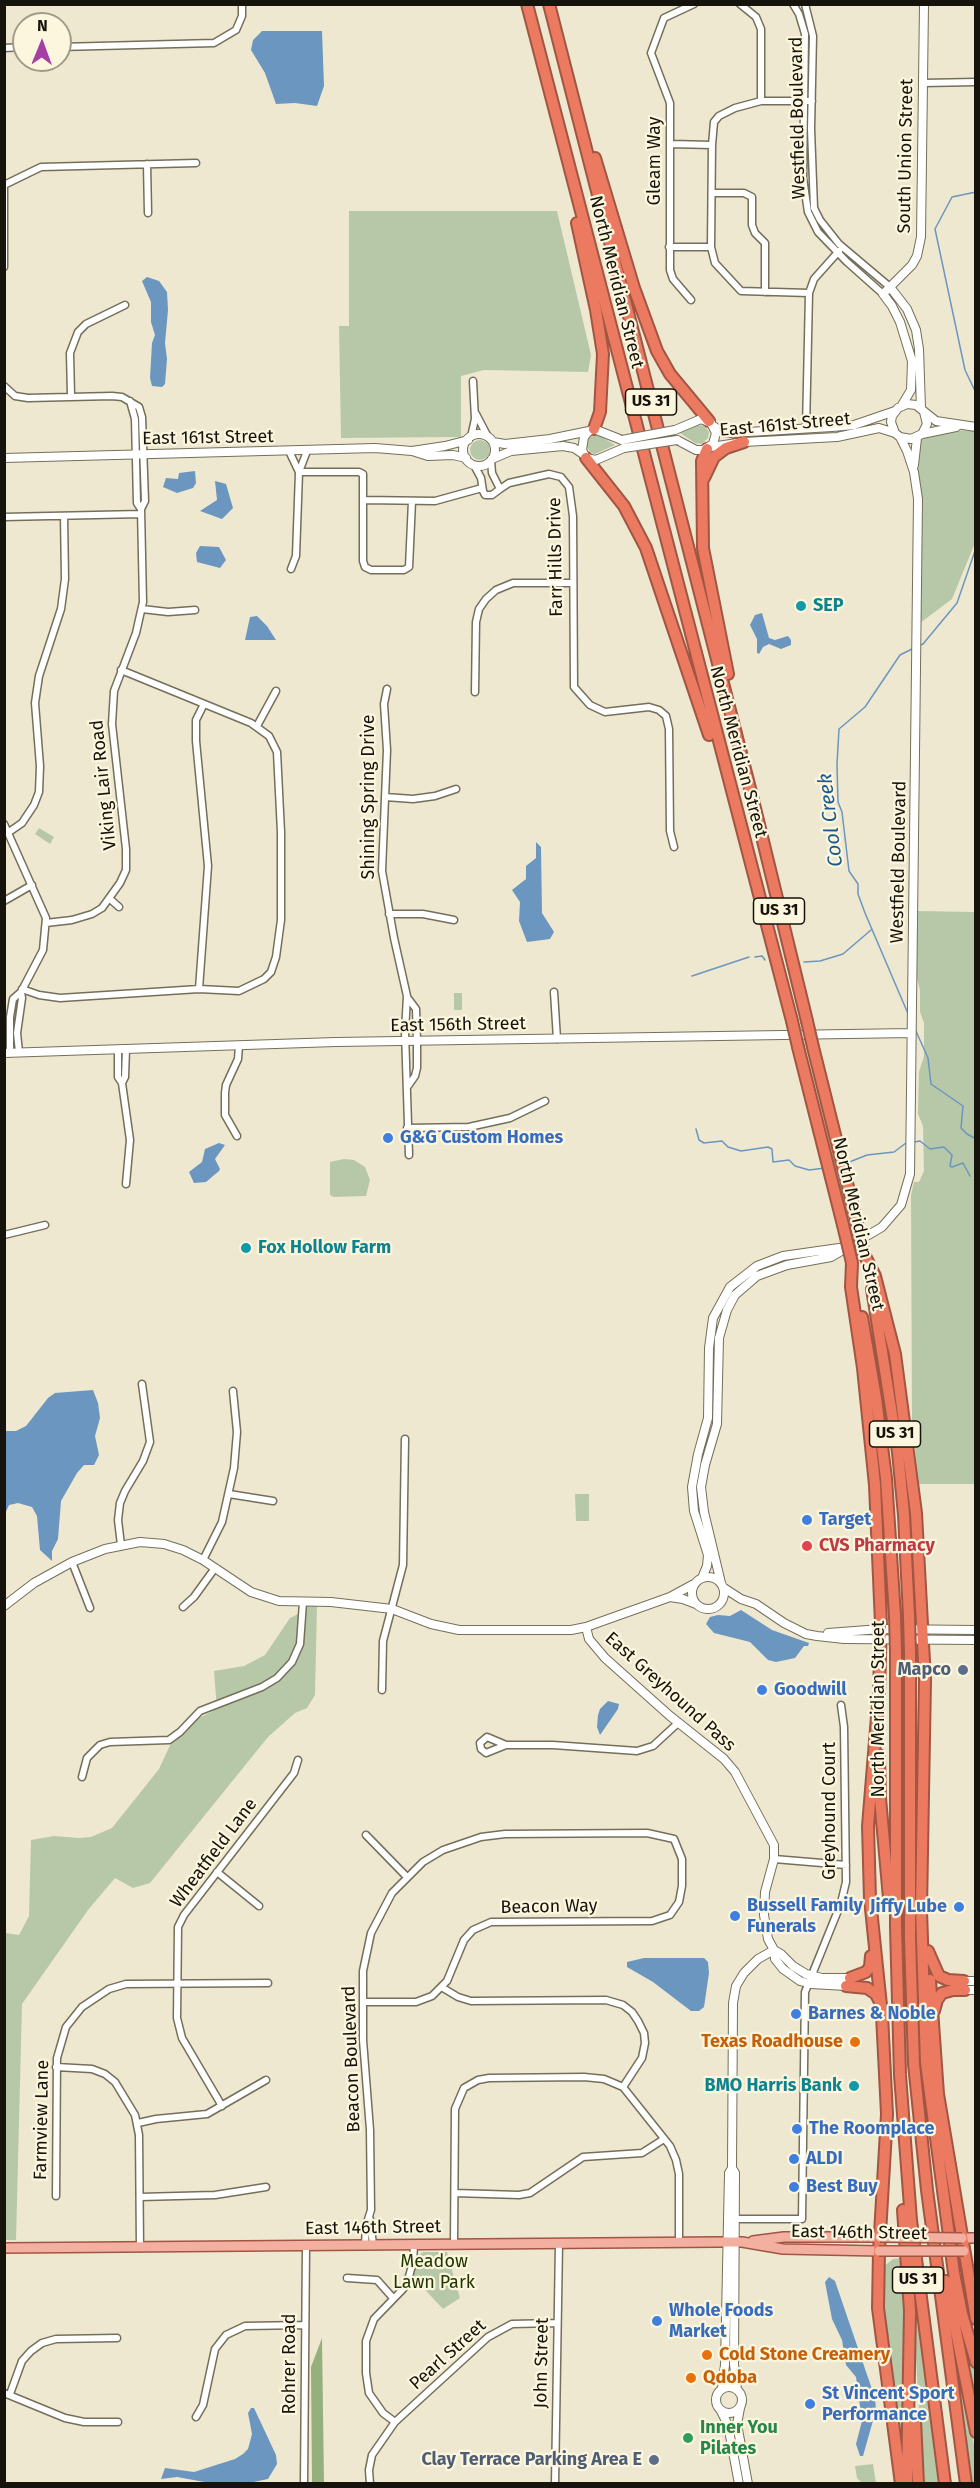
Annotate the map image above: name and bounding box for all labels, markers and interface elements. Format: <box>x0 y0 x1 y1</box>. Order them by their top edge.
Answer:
north arrow <box>12 12 72 72</box>
text: N <box>37 16 48 35</box>
street label: Westfield Boulevard <box>786 36 810 200</box>
street label: South Union Street <box>894 78 918 234</box>
street label: Gleam Way <box>644 117 666 205</box>
street label: North Meridian Street <box>584 193 648 371</box>
road number: US 31 <box>626 389 676 415</box>
street label: East 161st Street <box>719 409 851 441</box>
street label: East 161st Street <box>142 426 274 450</box>
street label: Farr Hills Drive <box>544 497 568 617</box>
place label: SEP <box>813 595 844 617</box>
marker: SEP <box>794 599 808 613</box>
street label: North Meridian Street <box>705 664 771 840</box>
street label: Shining Spring Drive <box>358 714 380 880</box>
street label: Viking Lair Road <box>86 719 122 851</box>
water label: Cool Creek <box>813 772 849 868</box>
street label: Westfield Boulevard <box>887 780 911 944</box>
road number: US 31 <box>754 898 804 924</box>
street label: East 156th Street <box>390 1013 526 1037</box>
place label: G&G Custom Homes <box>400 1127 563 1149</box>
marker: G&G Custom Homes <box>381 1131 395 1145</box>
street label: North Meridian Street <box>828 1135 888 1313</box>
place label: Fox Hollow Farm <box>258 1237 391 1259</box>
marker: Fox Hollow Farm <box>239 1241 253 1255</box>
road number: US 31 <box>870 1421 920 1447</box>
place label: Target <box>819 1509 871 1531</box>
marker: Target <box>800 1513 814 1527</box>
place label: CVS Pharmacy <box>819 1535 935 1557</box>
marker: CVS Pharmacy <box>800 1539 814 1553</box>
street label: North Meridian Street <box>868 1620 890 1798</box>
street label: East Greyhound Pass <box>600 1628 740 1756</box>
place label: Mapco <box>897 1659 951 1681</box>
marker: Mapco <box>956 1663 970 1677</box>
place label: Goodwill <box>774 1679 847 1701</box>
marker: Goodwill <box>755 1683 769 1697</box>
street label: Greyhound Court <box>819 1742 841 1880</box>
street label: Wheatfield Lane <box>166 1794 262 1912</box>
street label: Beacon Way <box>500 1895 598 1919</box>
place label: Bussell Family Funerals <box>747 1895 863 1938</box>
place label: Jiffy Lube <box>870 1896 947 1918</box>
marker: Jiffy Lube <box>952 1900 966 1914</box>
marker: Bussell Family Funerals <box>728 1909 742 1923</box>
street label: Beacon Boulevard <box>339 1985 365 2133</box>
place label: Barnes & Noble <box>808 2003 936 2025</box>
marker: Barnes & Noble <box>789 2007 803 2021</box>
place label: Texas Roadhouse <box>701 2031 843 2053</box>
marker: Texas Roadhouse <box>848 2035 862 2049</box>
street label: Farmview Lane <box>30 2060 54 2180</box>
place label: BMO Harris Bank <box>705 2075 842 2097</box>
marker: BMO Harris Bank <box>847 2079 861 2093</box>
place label: The Roomplace <box>809 2118 934 2140</box>
marker: The Roomplace <box>790 2122 804 2136</box>
place label: ALDI <box>806 2148 843 2170</box>
marker: ALDI <box>787 2152 801 2166</box>
place label: Best Buy <box>806 2176 878 2198</box>
marker: Best Buy <box>787 2180 801 2194</box>
street label: East 146th Street <box>305 2216 441 2240</box>
street label: East 146th Street <box>791 2221 927 2245</box>
park label: Meadow Lawn Park <box>393 2251 475 2294</box>
road number: US 31 <box>892 2267 944 2293</box>
place label: Whole Foods Market <box>669 2300 773 2342</box>
street label: Rohrer Road <box>279 2313 301 2415</box>
marker: Whole Foods Market <box>650 2314 664 2328</box>
street label: Pearl Street <box>405 2315 491 2395</box>
street label: John Street <box>530 2317 554 2409</box>
place label: Cold Stone Creamery <box>719 2344 890 2366</box>
marker: Cold Stone Creamery <box>700 2348 714 2362</box>
place label: Qdoba <box>703 2367 757 2389</box>
marker: Qdoba <box>684 2371 698 2385</box>
place label: St Vincent Sport Performance <box>822 2383 955 2426</box>
marker: St Vincent Sport Performance <box>803 2397 817 2411</box>
place label: Inner You Pilates <box>700 2417 778 2460</box>
marker: Inner You Pilates <box>681 2431 695 2445</box>
place label: Clay Terrace Parking Area E <box>421 2449 642 2471</box>
marker: Clay Terrace Parking Area E <box>647 2453 661 2467</box>

